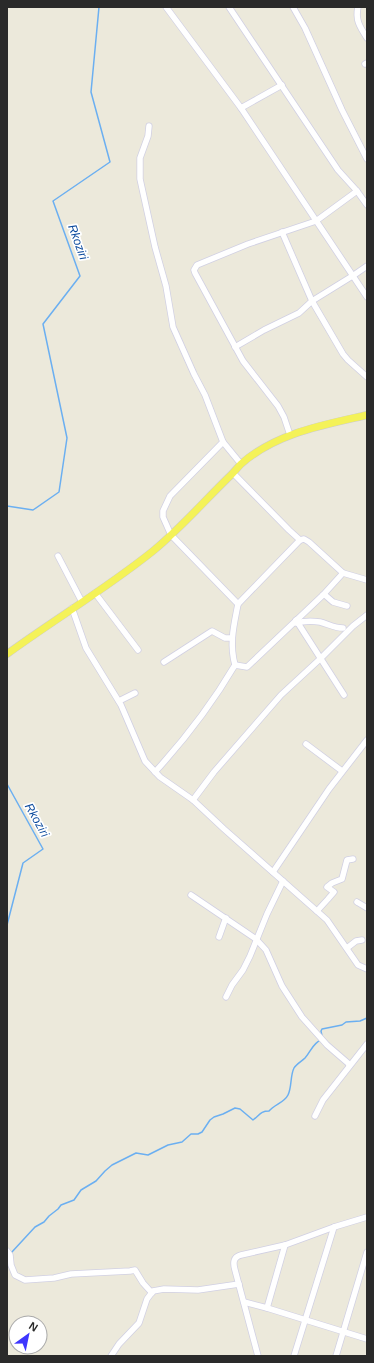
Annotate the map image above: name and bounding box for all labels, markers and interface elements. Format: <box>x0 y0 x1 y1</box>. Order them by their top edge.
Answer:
water label: Rkoziri <box>65 222 91 262</box>
water label: Rkoziri <box>22 801 52 840</box>
north arrow <box>8 1315 48 1355</box>
text: N <box>27 1319 40 1334</box>

